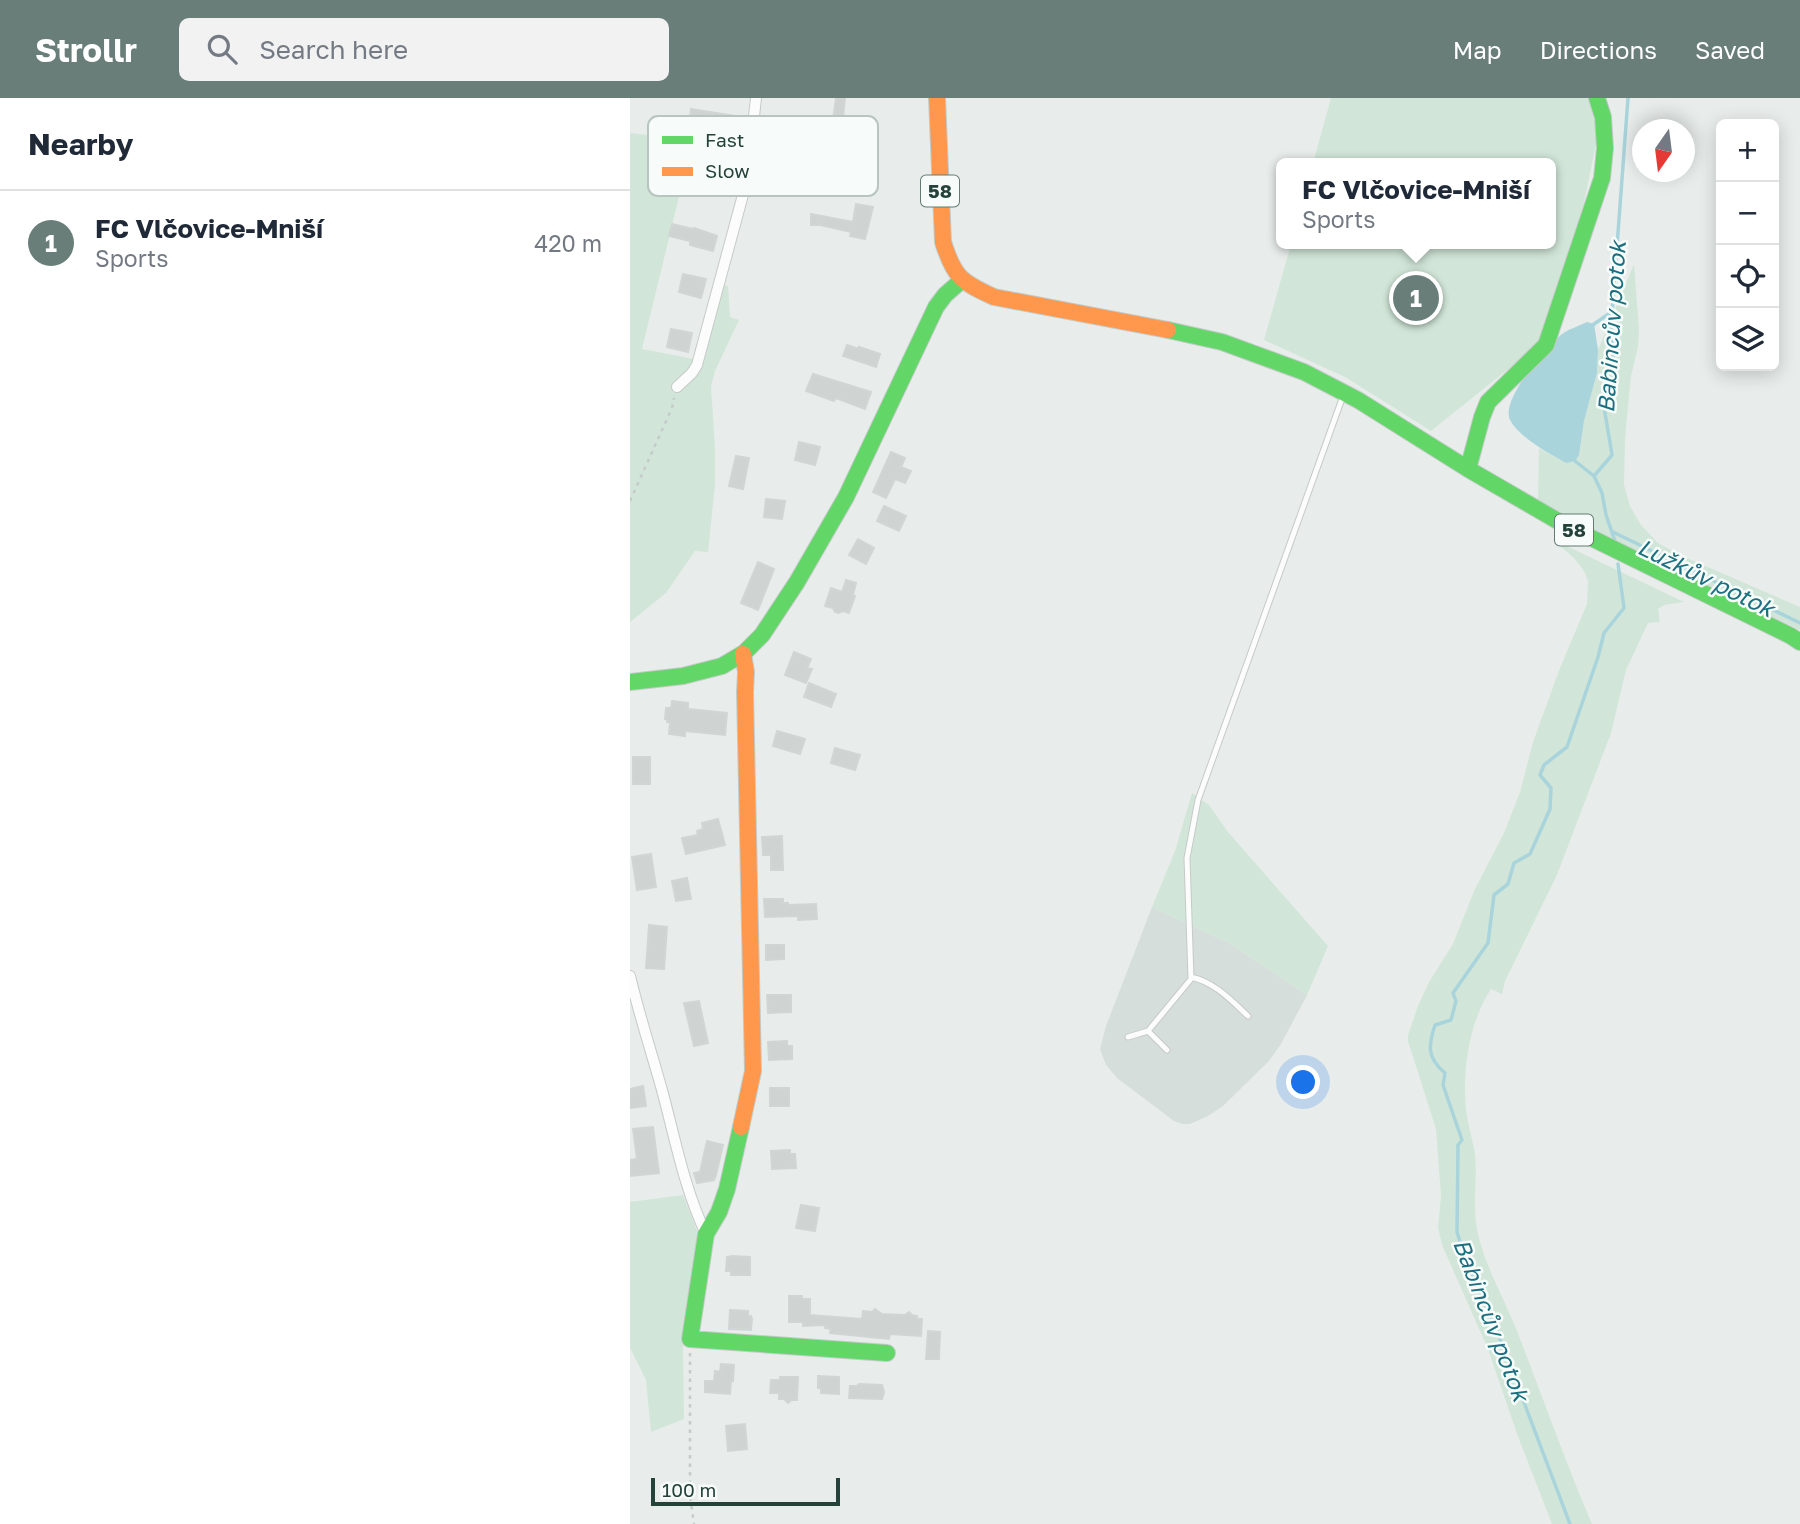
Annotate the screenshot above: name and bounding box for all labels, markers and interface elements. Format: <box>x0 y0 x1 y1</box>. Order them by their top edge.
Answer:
search box <box>179 18 669 81</box>
text: Strollr <box>35 30 137 69</box>
icon: search <box>203 30 241 68</box>
text: Search here <box>259 34 408 65</box>
text: Map <box>1453 35 1502 64</box>
text: Directions <box>1540 35 1657 64</box>
text: Saved <box>1695 35 1765 64</box>
legend <box>648 116 878 196</box>
north arrow <box>1632 119 1695 182</box>
map controls <box>1716 119 1779 371</box>
button: + <box>1716 119 1779 182</box>
text: Nearby <box>28 126 133 162</box>
text: Fast <box>705 128 744 151</box>
popup <box>1276 158 1556 249</box>
text: Slow <box>705 159 750 182</box>
text: FC Vlčovice-Mniší <box>1302 174 1530 205</box>
road number: 58 <box>921 176 959 206</box>
button: − <box>1716 182 1779 245</box>
text: Sports <box>1302 205 1375 233</box>
text: FC Vlčovice-Mniší <box>95 213 323 244</box>
text: 1 <box>45 229 57 257</box>
text: 420 m <box>534 229 602 257</box>
water label: Babincův potok <box>1591 238 1631 414</box>
text: Sports <box>95 244 169 272</box>
button: locate <box>1716 245 1779 308</box>
pin: 1 <box>1393 272 1439 324</box>
button: layers <box>1716 308 1779 371</box>
road number: 58 <box>1555 514 1593 546</box>
water label: Lužkův potok <box>1634 532 1781 623</box>
your location <box>1286 1065 1320 1099</box>
water label: Babincův potok <box>1448 1234 1537 1407</box>
scale bar <box>651 1475 840 1507</box>
text: 100 m <box>662 1478 716 1501</box>

